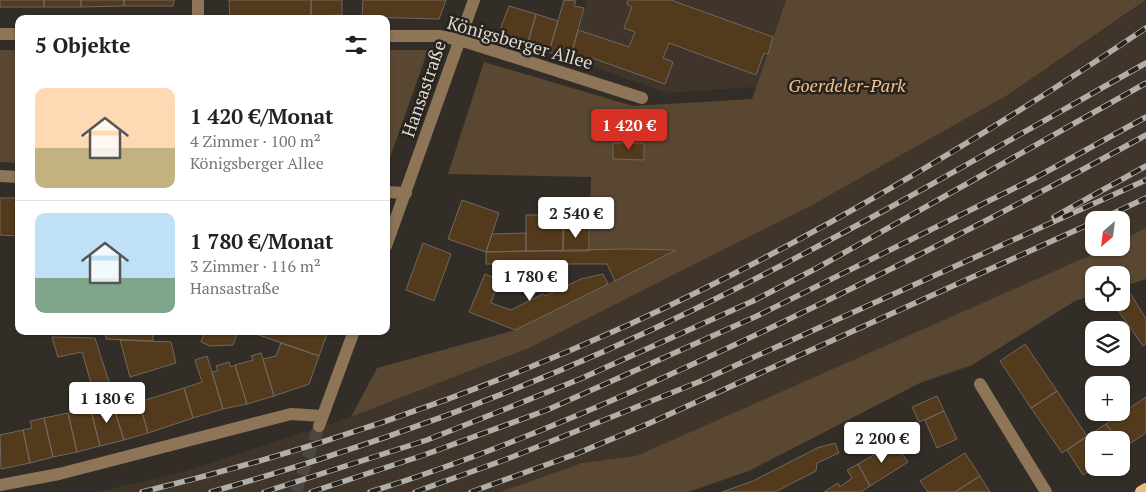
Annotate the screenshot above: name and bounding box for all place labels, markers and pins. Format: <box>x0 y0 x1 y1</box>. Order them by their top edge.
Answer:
pin: 1 420 € <box>583 108 675 151</box>
pin: 2 540 € <box>530 196 622 239</box>
pin: 1 780 € <box>484 260 576 302</box>
pin: 1 180 € <box>61 382 153 424</box>
pin: 2 200 € <box>836 422 928 464</box>

